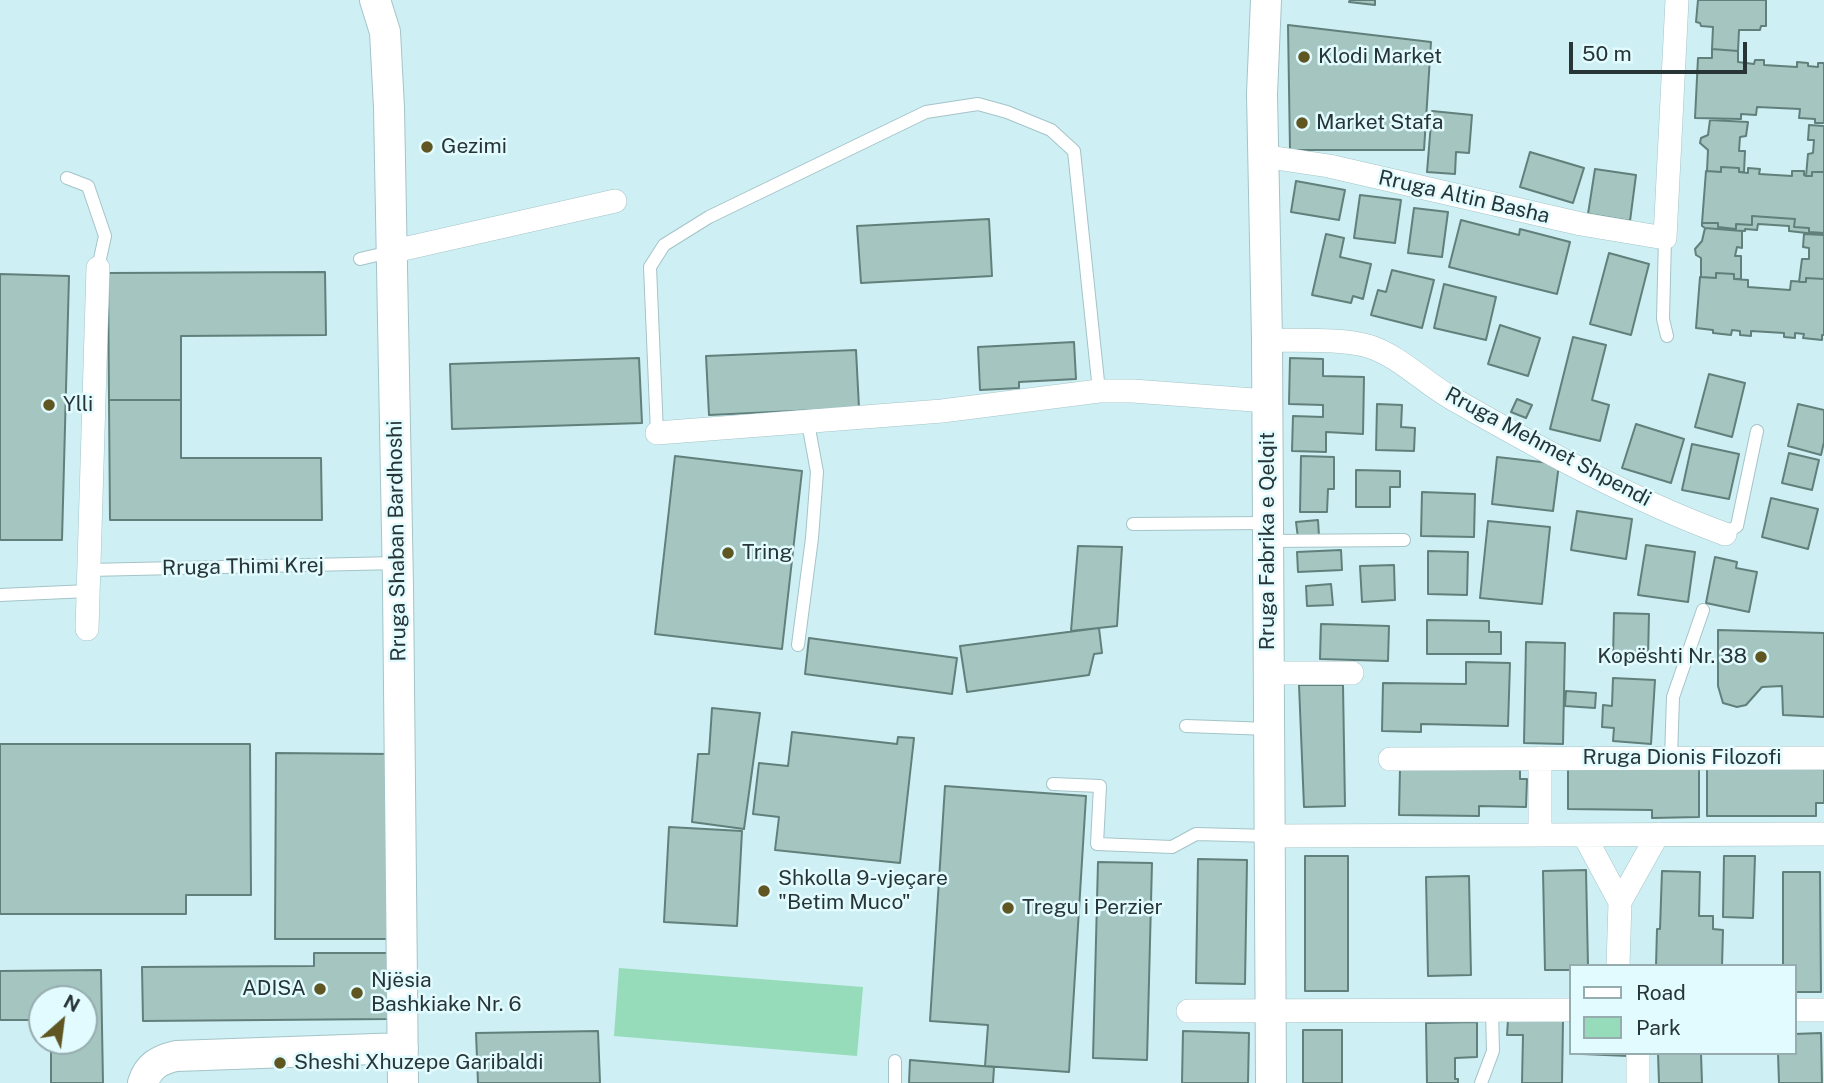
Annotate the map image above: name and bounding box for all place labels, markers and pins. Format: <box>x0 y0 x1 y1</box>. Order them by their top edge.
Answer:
place label: Klodi Market <box>1318 44 1442 70</box>
marker: Klodi Market <box>1296 49 1312 65</box>
place label: Market Stafa <box>1316 110 1443 136</box>
marker: Market Stafa <box>1294 115 1310 131</box>
place label: Gezimi <box>441 134 507 160</box>
marker: Gezimi <box>419 139 435 155</box>
place label: Ylli <box>63 392 93 418</box>
marker: Ylli <box>41 397 57 413</box>
place label: Tring <box>742 540 793 566</box>
marker: Tring <box>720 545 736 561</box>
place label: Kopështi Nr. 38 <box>1597 644 1747 670</box>
marker: Kopështi Nr. 38 <box>1753 649 1769 665</box>
place label: Shkolla 9-vjeçare "Betim Muco" <box>778 866 948 916</box>
marker: Shkolla 9-vjeçare "Betim Muco" <box>756 883 772 899</box>
place label: Tregu i Perzier <box>1022 895 1163 921</box>
marker: Tregu i Perzier <box>1000 900 1016 916</box>
place label: Njësia Bashkiake Nr. 6 <box>371 968 522 1018</box>
place label: ADISA <box>242 976 306 1002</box>
marker: ADISA <box>312 981 328 997</box>
marker: Njësia Bashkiake Nr. 6 <box>349 985 365 1001</box>
place label: Sheshi Xhuzepe Garibaldi <box>294 1050 543 1076</box>
marker: Sheshi Xhuzepe Garibaldi <box>272 1055 288 1071</box>

